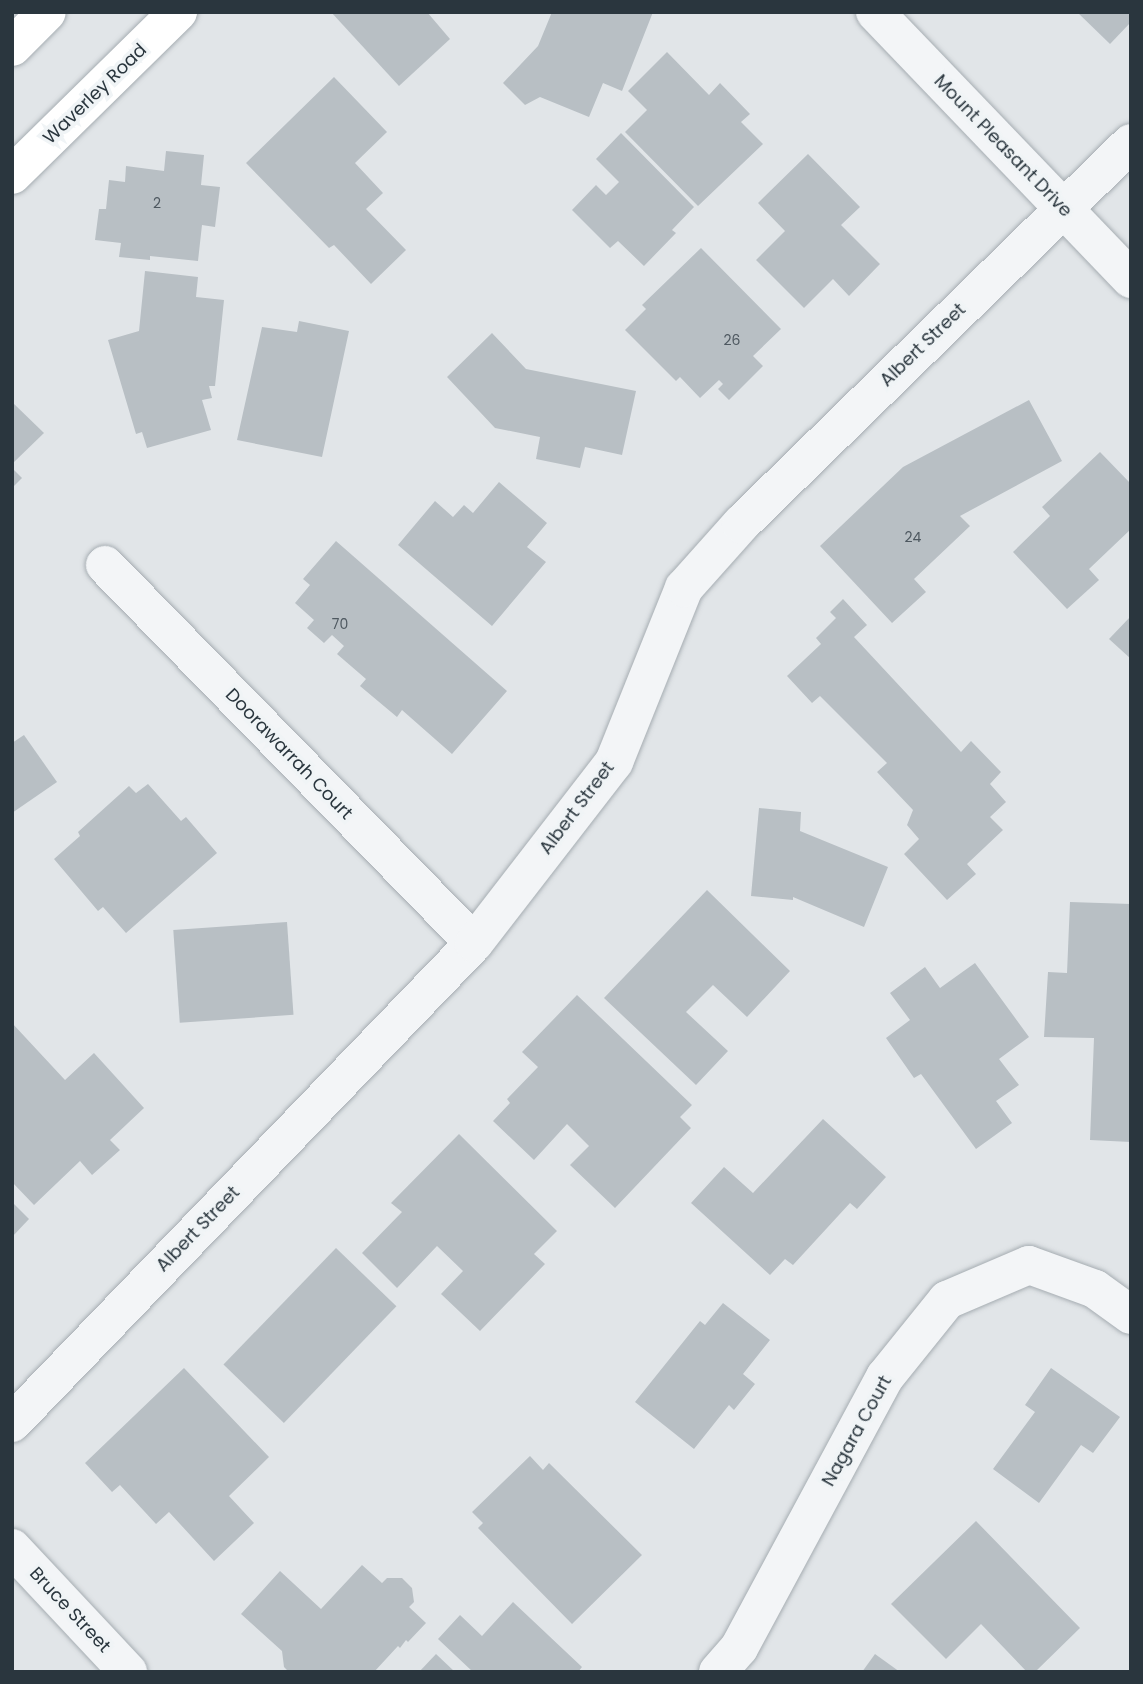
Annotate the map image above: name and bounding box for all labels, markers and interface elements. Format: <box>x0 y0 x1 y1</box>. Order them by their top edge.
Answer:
street label: Waverley Road <box>39 39 151 149</box>
street label: Mount Pleasant Drive <box>930 70 1076 222</box>
house number: 2 <box>153 195 161 211</box>
street label: Albert Street <box>876 299 970 391</box>
house number: 26 <box>724 332 740 348</box>
house number: 24 <box>905 529 921 545</box>
house number: 70 <box>332 616 348 632</box>
street label: Doorawarrah Court <box>221 684 357 824</box>
street label: Albert Street <box>535 757 619 859</box>
street label: Albert Street <box>152 1182 244 1276</box>
street label: Nagara Court <box>818 1372 896 1490</box>
street label: Bruce Street <box>25 1563 115 1657</box>

